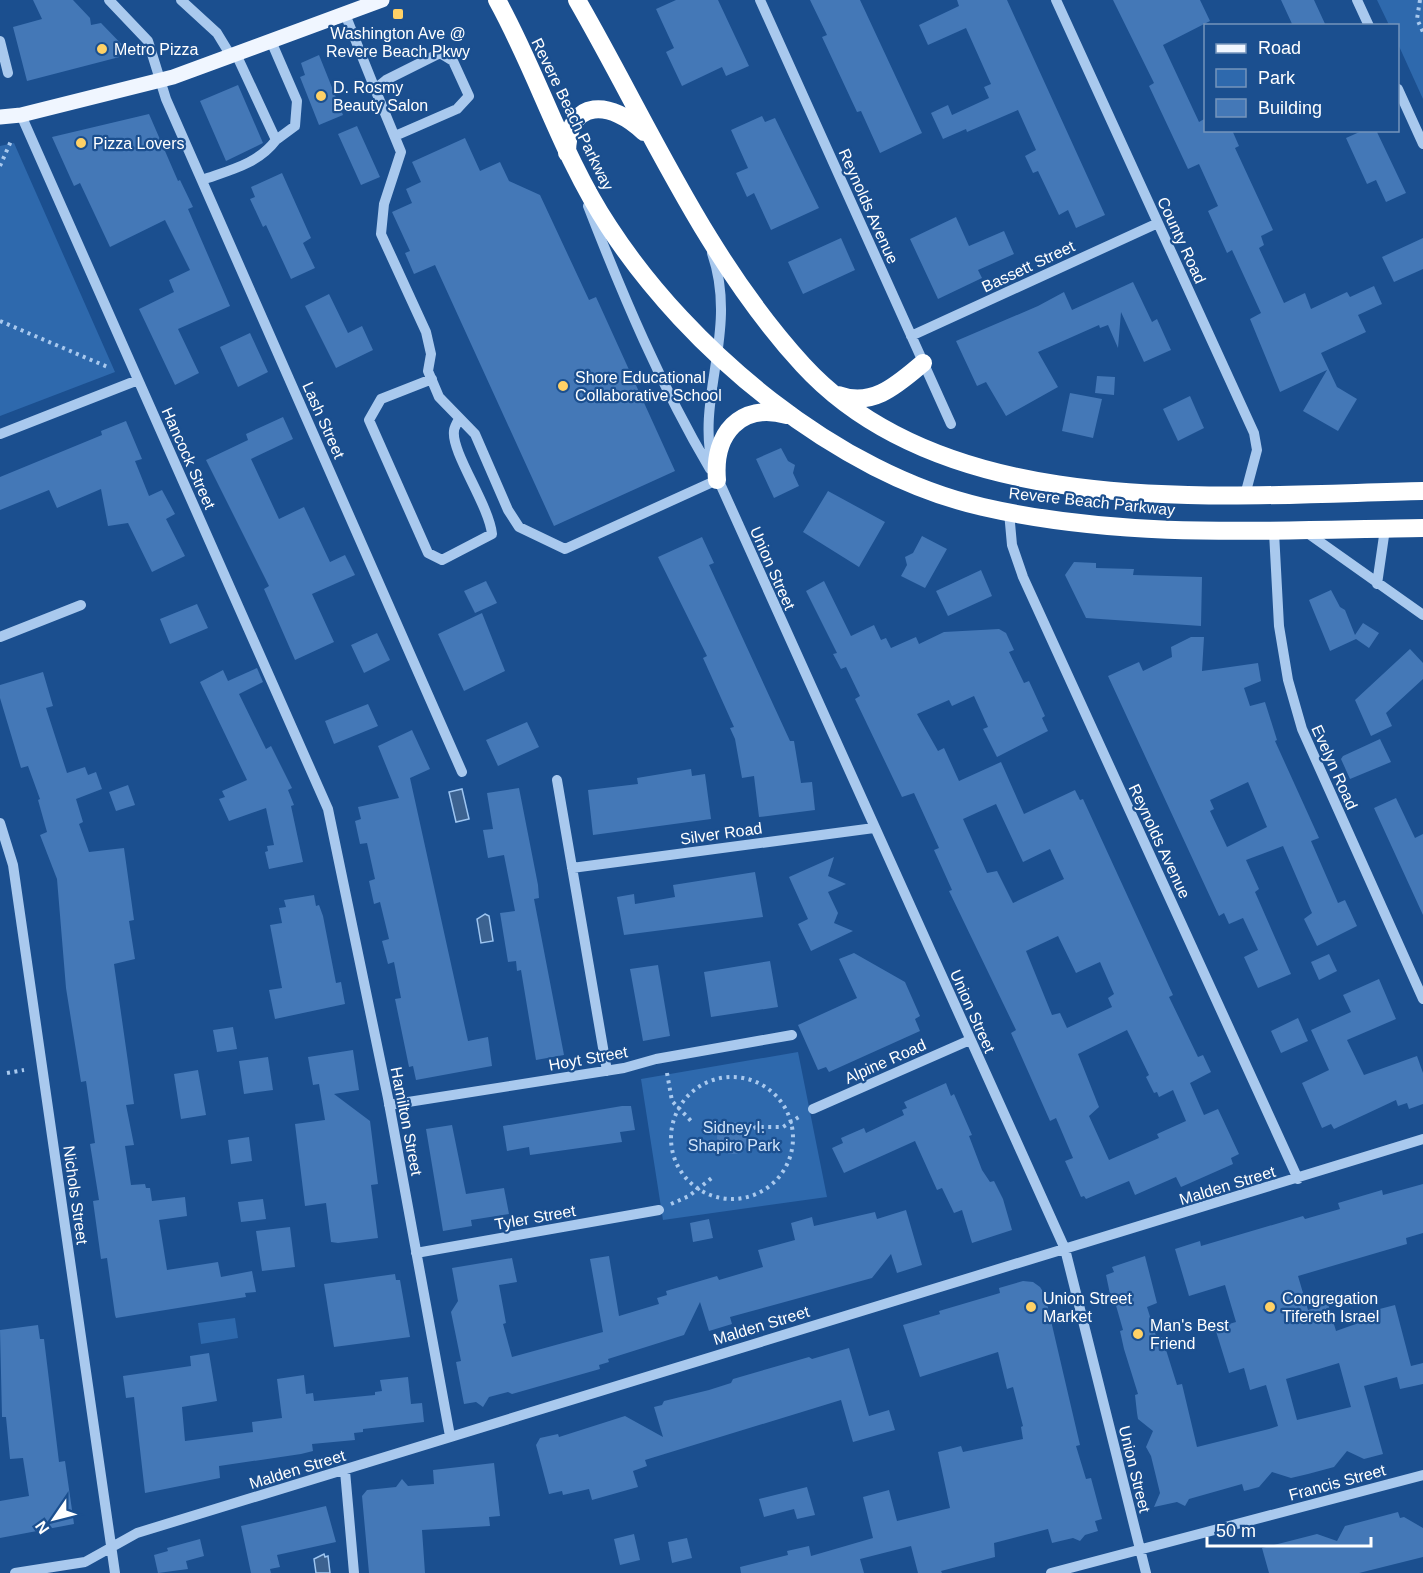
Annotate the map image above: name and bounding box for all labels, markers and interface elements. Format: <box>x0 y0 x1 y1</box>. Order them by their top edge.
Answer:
marker: Washington Ave @ Revere Beach Pkwy <box>391 7 405 21</box>
legend <box>1204 24 1399 132</box>
place label: Washington Ave @ Revere Beach Pkwy <box>326 25 470 60</box>
street label: Revere Beach Parkway <box>528 35 617 193</box>
text: Road <box>1258 38 1301 58</box>
place label: Metro Pizza <box>114 41 199 58</box>
marker: Metro Pizza <box>95 42 109 56</box>
text: Park <box>1258 68 1296 88</box>
place label: D. Rosmy Beauty Salon <box>333 79 428 114</box>
marker: D. Rosmy Beauty Salon <box>314 89 328 103</box>
text: Building <box>1258 98 1322 118</box>
place label: Pizza Lovers <box>93 135 185 152</box>
marker: Pizza Lovers <box>74 136 88 150</box>
street label: Reynolds Avenue <box>836 146 902 267</box>
street label: County Road <box>1154 194 1209 286</box>
street label: Bassett Street <box>979 237 1078 295</box>
place label: Shore Educational Collaborative School <box>575 369 722 404</box>
street label: Lash Street <box>299 379 348 462</box>
marker: Shore Educational Collaborative School <box>556 379 570 393</box>
street label: Hancock Street <box>159 405 219 512</box>
street label: Revere Beach Parkway <box>1008 484 1176 519</box>
street label: Union Street <box>747 524 799 613</box>
street label: Evelyn Road <box>1308 722 1361 812</box>
street label: Reynolds Avenue <box>1126 781 1194 901</box>
street label: Silver Road <box>679 819 763 848</box>
street label: Union Street <box>947 967 999 1056</box>
street label: Alpine Road <box>842 1036 928 1087</box>
street label: Hoyt Street <box>547 1043 630 1074</box>
street label: Hamilton Street <box>388 1065 425 1177</box>
park label: Sidney I. Shapiro Park <box>688 1119 781 1154</box>
street label: Nichols Street <box>60 1145 91 1246</box>
street label: Malden Street <box>1177 1163 1278 1208</box>
street label: Tyler Street <box>493 1202 577 1233</box>
place label: Union Street Market <box>1043 1290 1132 1325</box>
place label: Congregation Tifereth Israel <box>1282 1290 1379 1325</box>
marker: Union Street Market <box>1024 1300 1038 1314</box>
marker: Congregation Tifereth Israel <box>1263 1300 1277 1314</box>
street label: Malden Street <box>711 1303 812 1348</box>
place label: Man's Best Friend <box>1150 1317 1229 1352</box>
marker: Man's Best Friend <box>1131 1327 1145 1341</box>
street label: Union Street <box>1116 1424 1154 1515</box>
street label: Malden Street <box>247 1447 348 1492</box>
street label: Francis Street <box>1287 1461 1388 1504</box>
north arrow <box>24 1489 84 1549</box>
scale bar <box>1207 1510 1370 1548</box>
text: N <box>32 1518 52 1537</box>
text: 50 m <box>1216 1521 1256 1541</box>

